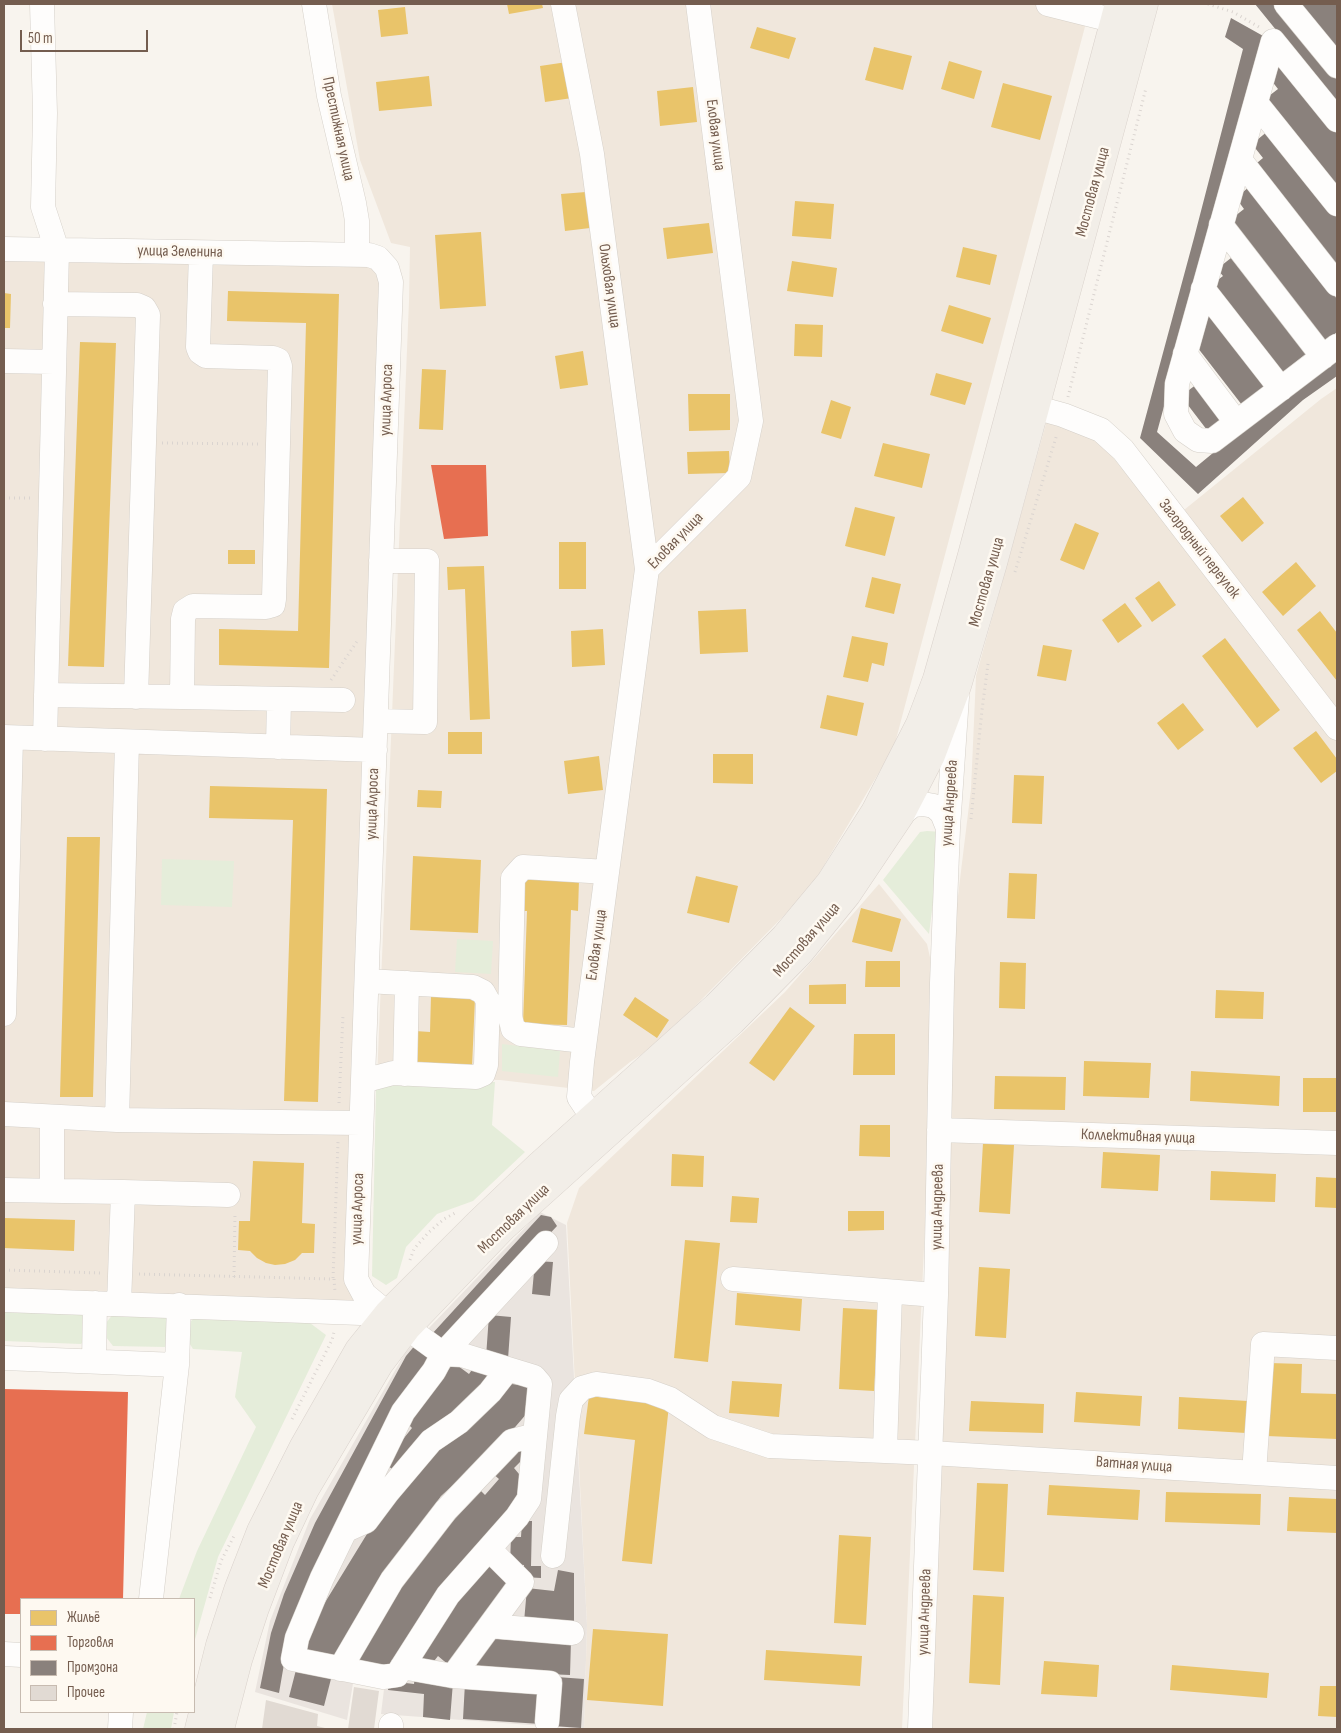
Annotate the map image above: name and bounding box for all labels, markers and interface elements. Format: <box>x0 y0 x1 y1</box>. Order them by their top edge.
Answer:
scale bar <box>22 20 150 52</box>
text: 50 m <box>28 29 53 48</box>
street label: Престижная улица <box>318 75 358 183</box>
street label: Еловая улица <box>701 98 729 172</box>
street label: Мостовая улица <box>1072 145 1114 239</box>
street label: улица Зеленина <box>137 242 223 262</box>
street label: Ольховая улица <box>594 243 624 329</box>
street label: улица Алроса <box>376 364 398 436</box>
street label: Загородный переулок <box>1154 495 1244 603</box>
street label: Еловая улица <box>644 509 708 573</box>
street label: Мостовая улица <box>965 535 1009 629</box>
street label: улица Андреева <box>937 759 963 847</box>
street label: улица Алроса <box>362 768 384 840</box>
street label: Мостовая улица <box>770 899 844 981</box>
street label: Еловая улица <box>583 908 611 982</box>
street label: Коллективная улица <box>1081 1125 1195 1149</box>
street label: улица Андреева <box>928 1164 948 1250</box>
street label: улица Алроса <box>347 1173 369 1245</box>
street label: Мостовая улица <box>474 1180 554 1258</box>
street label: Ватная улица <box>1095 1453 1173 1477</box>
street label: Мостовая улица <box>254 1499 308 1591</box>
street label: улица Андреева <box>914 1568 936 1656</box>
legend <box>20 1598 195 1713</box>
text: Жильё <box>67 1608 100 1627</box>
text: Торговля <box>67 1633 114 1652</box>
text: Промзона <box>67 1658 118 1677</box>
text: Прочее <box>67 1683 105 1702</box>

